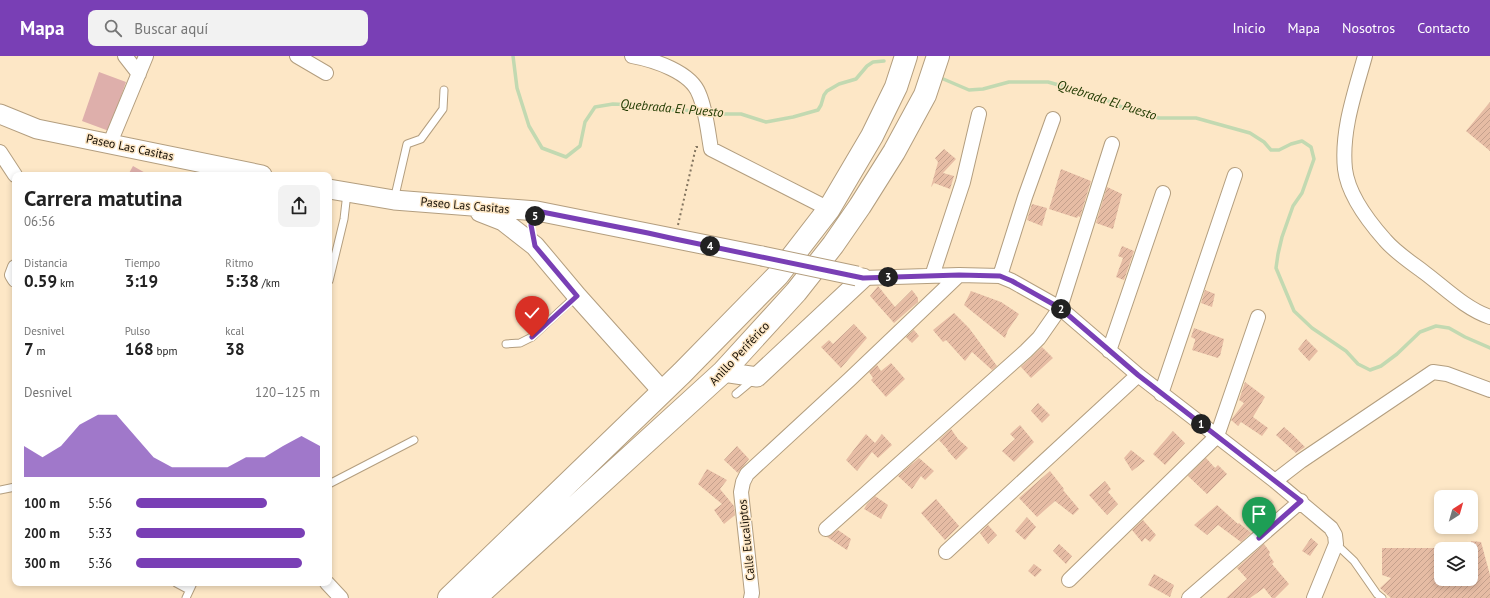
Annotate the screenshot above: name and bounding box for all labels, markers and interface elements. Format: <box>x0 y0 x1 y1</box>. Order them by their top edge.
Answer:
search box <box>88 10 368 46</box>
text: Mapa <box>20 16 64 40</box>
icon: search <box>102 17 124 39</box>
text: Buscar aquí <box>134 19 208 38</box>
text: Inicio <box>1232 19 1265 37</box>
text: Mapa <box>1287 19 1320 37</box>
text: Nosotros <box>1342 19 1395 37</box>
text: Contacto <box>1417 19 1470 37</box>
water label: Quebrada El Puesto <box>1055 76 1159 124</box>
water label: Quebrada El Puesto <box>620 95 725 121</box>
street label: Paseo Las Casitas <box>85 130 175 164</box>
text: Carrera matutina <box>24 184 182 212</box>
button: share <box>278 185 320 227</box>
street label: Paseo Las Casitas <box>420 194 510 216</box>
pin: 5 <box>525 206 545 226</box>
text: 5 <box>532 209 538 223</box>
text: 06:56 <box>24 213 55 230</box>
pin: 4 <box>700 236 720 256</box>
text: 4 <box>707 239 713 253</box>
text: Distancia <box>24 256 67 270</box>
text: Tiempo <box>125 256 160 270</box>
text: Ritmo <box>225 256 253 270</box>
pin: 3 <box>878 267 898 287</box>
text: 0.59 <box>24 270 57 292</box>
text: 3:19 <box>125 270 158 292</box>
text: 5:38 <box>225 270 259 292</box>
text: 3 <box>885 270 891 284</box>
text: km <box>57 276 74 290</box>
text: /km <box>259 276 280 290</box>
pin <box>515 296 549 337</box>
pin: 2 <box>1051 299 1071 319</box>
icon: check <box>521 302 543 324</box>
text: 2 <box>1058 302 1064 316</box>
street label: Anillo Periférico <box>706 318 772 388</box>
text: Desnivel <box>24 324 64 338</box>
text: Pulso <box>125 324 150 338</box>
text: kcal <box>225 324 244 338</box>
text: 7 <box>24 338 34 360</box>
text: 168 <box>125 338 154 360</box>
text: 38 <box>225 338 245 360</box>
text: m <box>34 344 46 358</box>
text: bpm <box>154 344 177 358</box>
text: Desnivel <box>24 384 72 401</box>
text: 120–125 m <box>255 384 320 401</box>
pin: 1 <box>1191 414 1211 434</box>
text: 1 <box>1198 417 1204 431</box>
north arrow <box>1434 490 1478 534</box>
map controls <box>1434 490 1478 586</box>
text: 100 m <box>24 495 60 512</box>
text: 5:56 <box>88 495 112 512</box>
pin <box>1242 497 1276 538</box>
street label: Calle Eucaliptos <box>734 499 758 581</box>
icon: arrive <box>1248 503 1270 525</box>
text: 200 m <box>24 525 60 542</box>
text: 5:33 <box>88 525 112 542</box>
button: layers <box>1434 542 1478 586</box>
text: 300 m <box>24 555 60 572</box>
text: 5:36 <box>88 555 112 572</box>

